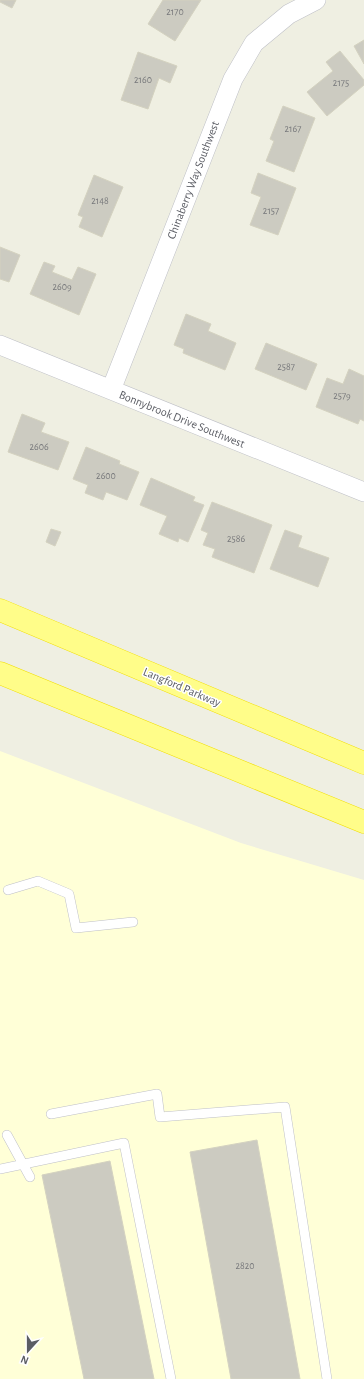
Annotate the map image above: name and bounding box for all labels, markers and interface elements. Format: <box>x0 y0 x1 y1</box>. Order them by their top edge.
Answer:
house number: 2170 <box>166 7 184 17</box>
house number: 2160 <box>134 75 152 85</box>
house number: 2175 <box>333 78 349 88</box>
street label: Chinaberry Way Southwest <box>165 119 222 241</box>
house number: 2167 <box>285 124 301 134</box>
house number: 2148 <box>91 196 109 206</box>
house number: 2157 <box>263 206 279 216</box>
house number: 2609 <box>52 282 72 292</box>
house number: 2587 <box>277 362 295 372</box>
street label: Bonnybrook Drive Southwest <box>117 388 247 451</box>
house number: 2579 <box>333 391 351 401</box>
house number: 2606 <box>29 442 49 452</box>
house number: 2600 <box>96 471 116 481</box>
house number: 2586 <box>227 534 245 544</box>
street label: Langford Parkway <box>141 665 222 710</box>
house number: 2820 <box>235 1261 255 1271</box>
north arrow <box>8 1331 48 1371</box>
text: N <box>19 1353 30 1366</box>

